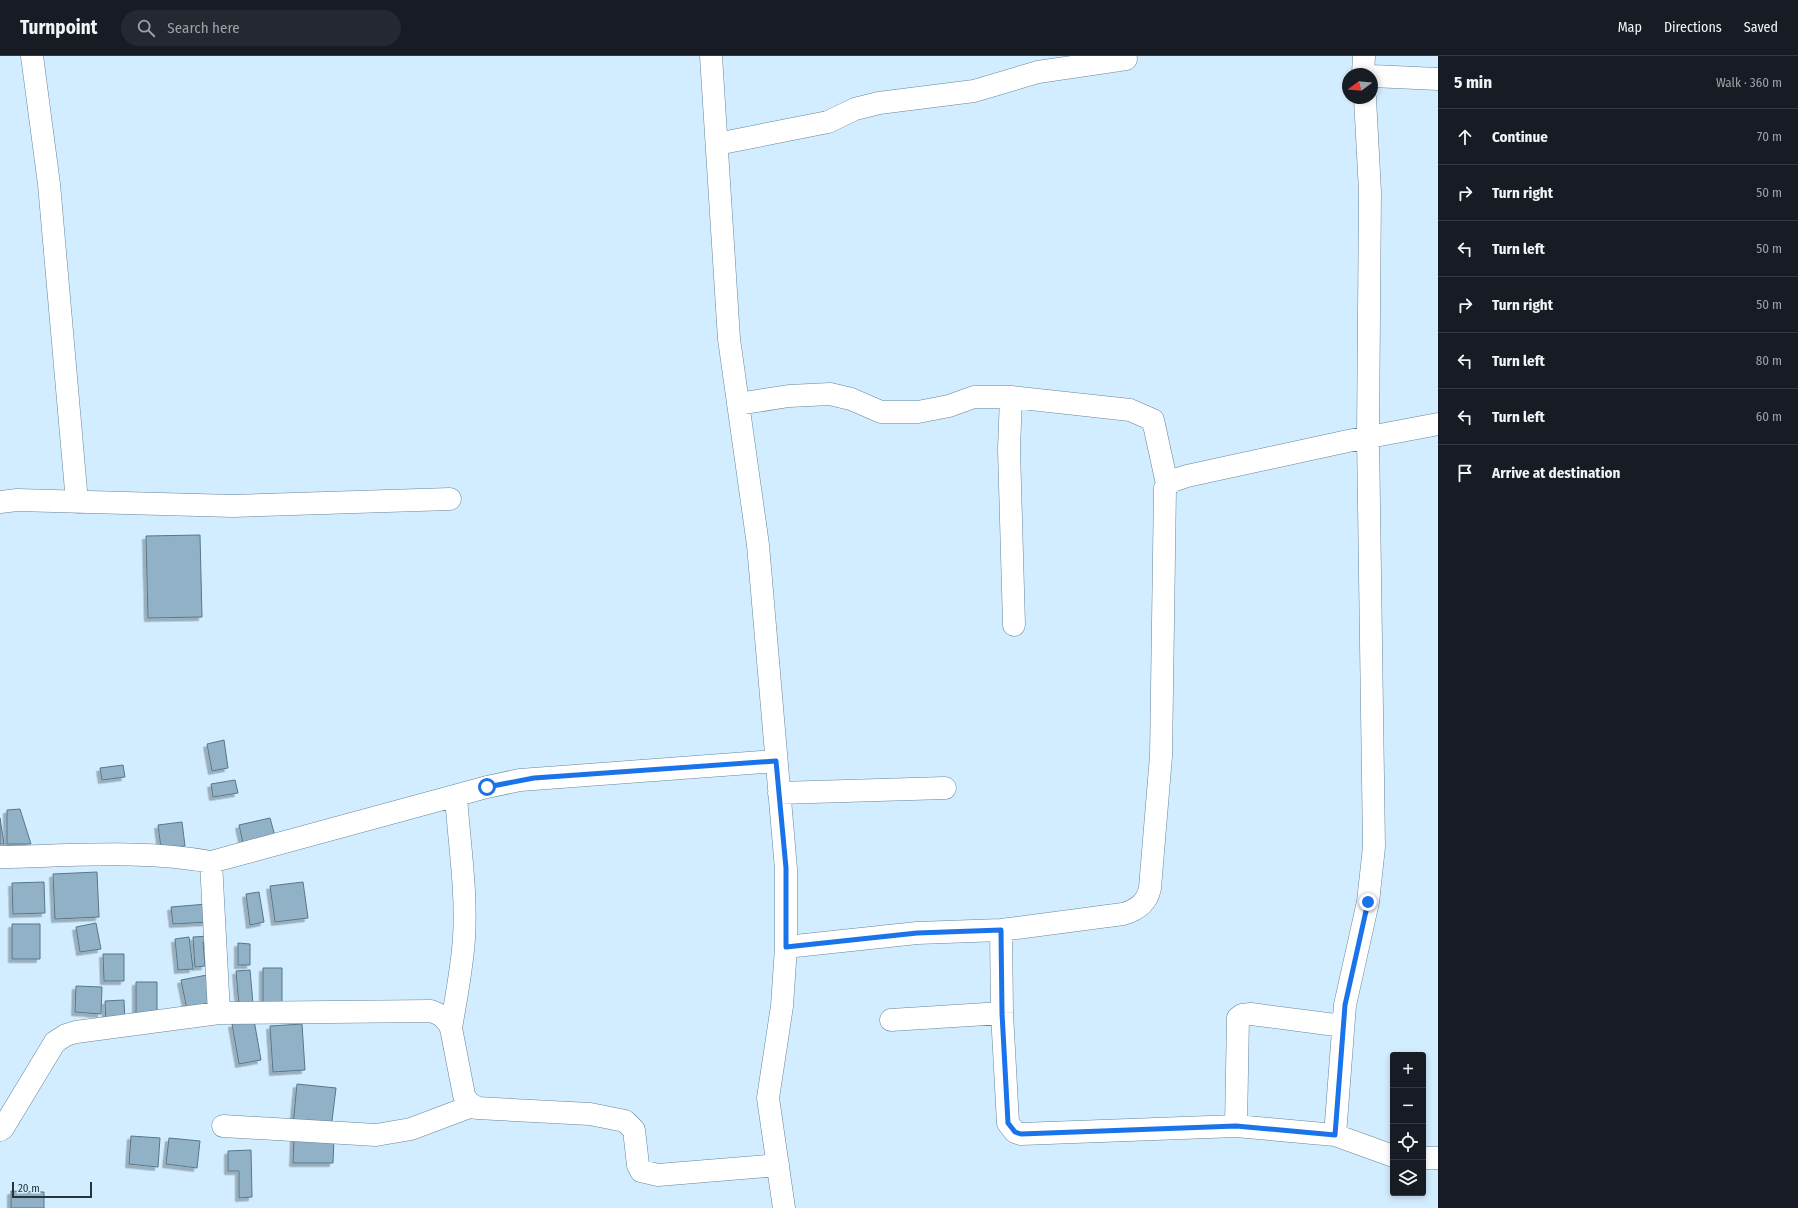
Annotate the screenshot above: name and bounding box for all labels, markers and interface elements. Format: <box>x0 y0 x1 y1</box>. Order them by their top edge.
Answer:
search box <box>121 10 401 46</box>
text: Turnpoint <box>20 16 97 39</box>
icon: search <box>135 17 157 39</box>
text: Search here <box>167 19 240 37</box>
text: Map <box>1618 19 1642 36</box>
text: Directions <box>1664 19 1722 36</box>
text: Saved <box>1744 19 1778 36</box>
north arrow <box>1342 68 1378 104</box>
text: 5 min <box>1454 72 1492 93</box>
text: Walk · 360 m <box>1716 75 1782 90</box>
icon: ahead <box>1454 126 1476 148</box>
text: Continue <box>1492 128 1548 146</box>
text: 70 m <box>1757 129 1782 144</box>
icon: right <box>1454 182 1476 204</box>
text: Turn right <box>1492 184 1553 202</box>
text: 50 m <box>1756 185 1782 200</box>
icon: left <box>1454 238 1476 260</box>
text: Turn left <box>1492 240 1545 258</box>
text: 50 m <box>1756 241 1782 256</box>
icon: right <box>1454 294 1476 316</box>
text: Turn right <box>1492 296 1553 314</box>
text: 50 m <box>1756 297 1782 312</box>
icon: left <box>1454 350 1476 372</box>
text: Turn left <box>1492 352 1545 370</box>
text: 80 m <box>1756 353 1782 368</box>
icon: left <box>1454 406 1476 428</box>
text: Turn left <box>1492 408 1545 426</box>
text: 60 m <box>1756 409 1782 424</box>
icon: arrive <box>1454 462 1476 484</box>
text: Arrive at destination <box>1492 464 1620 482</box>
route start <box>478 778 496 796</box>
route end <box>1359 893 1377 911</box>
map controls <box>1390 1052 1426 1196</box>
button: + <box>1390 1052 1426 1088</box>
button: − <box>1390 1088 1426 1124</box>
button: locate <box>1390 1124 1426 1160</box>
button: layers <box>1390 1160 1426 1196</box>
scale bar <box>12 1180 92 1199</box>
text: 20 m <box>18 1182 40 1195</box>

